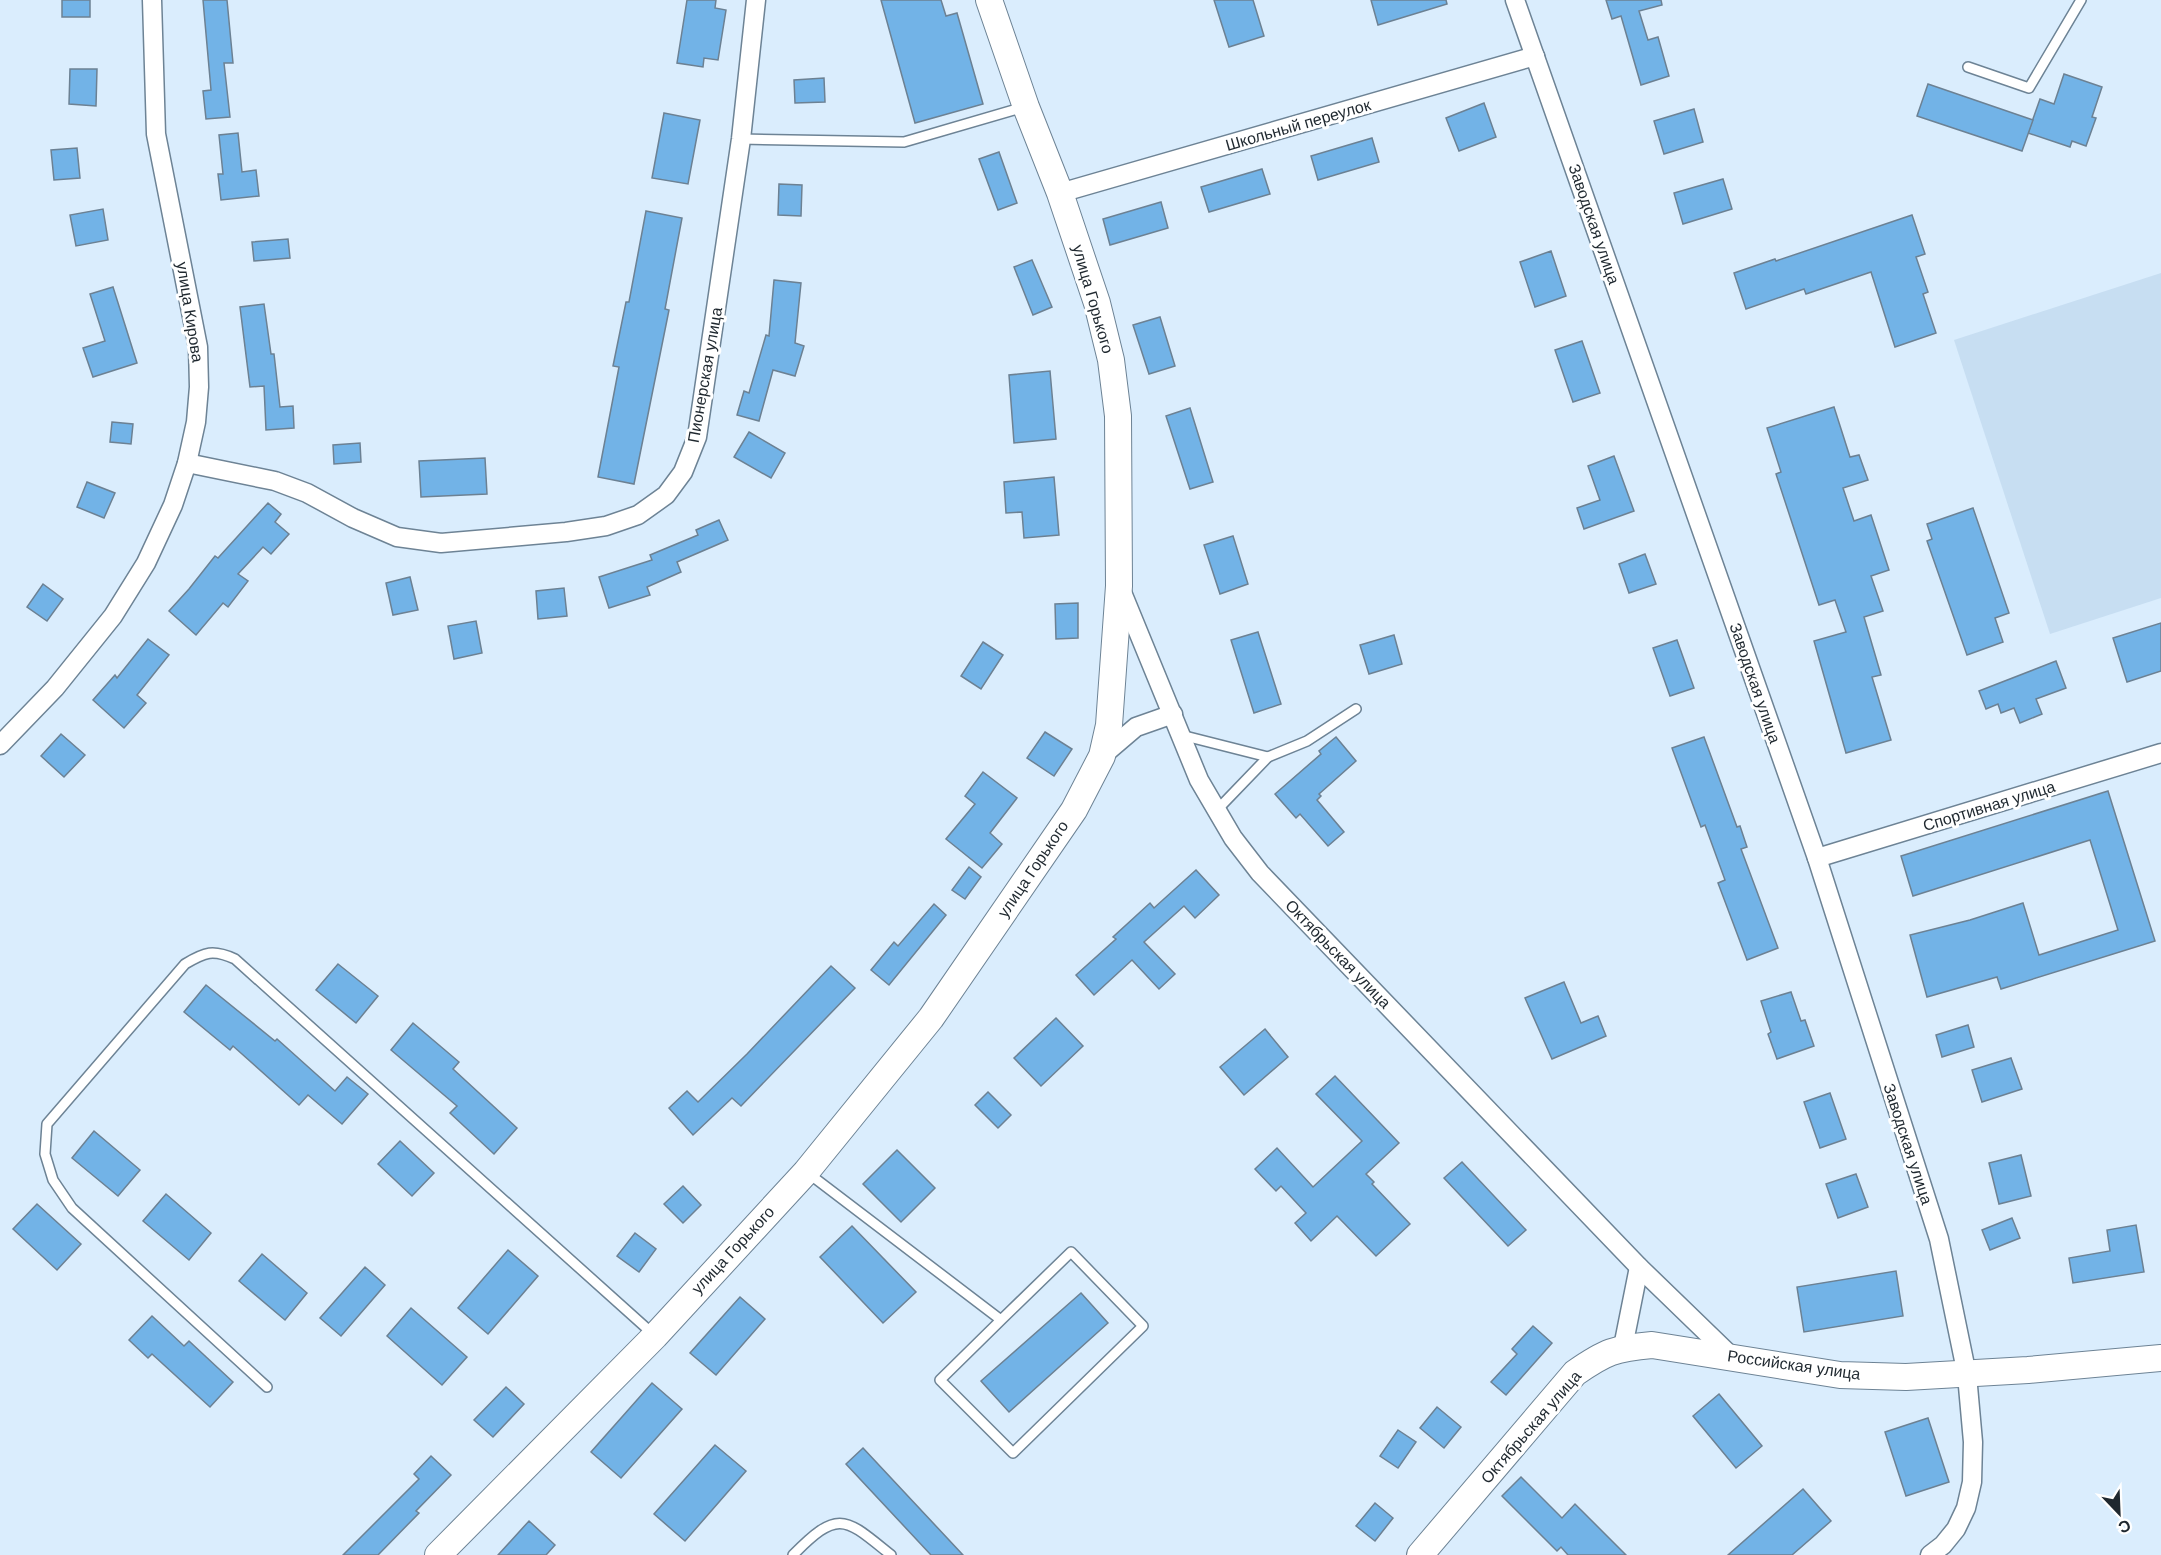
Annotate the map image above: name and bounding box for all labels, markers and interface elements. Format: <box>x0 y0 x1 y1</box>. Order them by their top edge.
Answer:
street label: Школьный переулок <box>1224 96 1373 154</box>
street label: Заводская улица <box>1565 162 1623 286</box>
street label: улица Горького <box>1069 243 1117 356</box>
street label: улица Кирова <box>174 260 206 364</box>
street label: Пионерская улица <box>685 306 725 444</box>
street label: Заводская улица <box>1726 621 1784 745</box>
street label: Спортивная улица <box>1921 778 2057 834</box>
street label: улица Горького <box>994 817 1072 920</box>
street label: Октябрьская улица <box>1282 897 1394 1012</box>
street label: Заводская улица <box>1880 1081 1936 1207</box>
street label: улица Горького <box>688 1203 778 1297</box>
street label: Российская улица <box>1726 1347 1862 1383</box>
street label: Октябрьская улица <box>1478 1367 1585 1487</box>
north arrow <box>2089 1483 2149 1543</box>
text: С <box>2116 1516 2133 1537</box>

